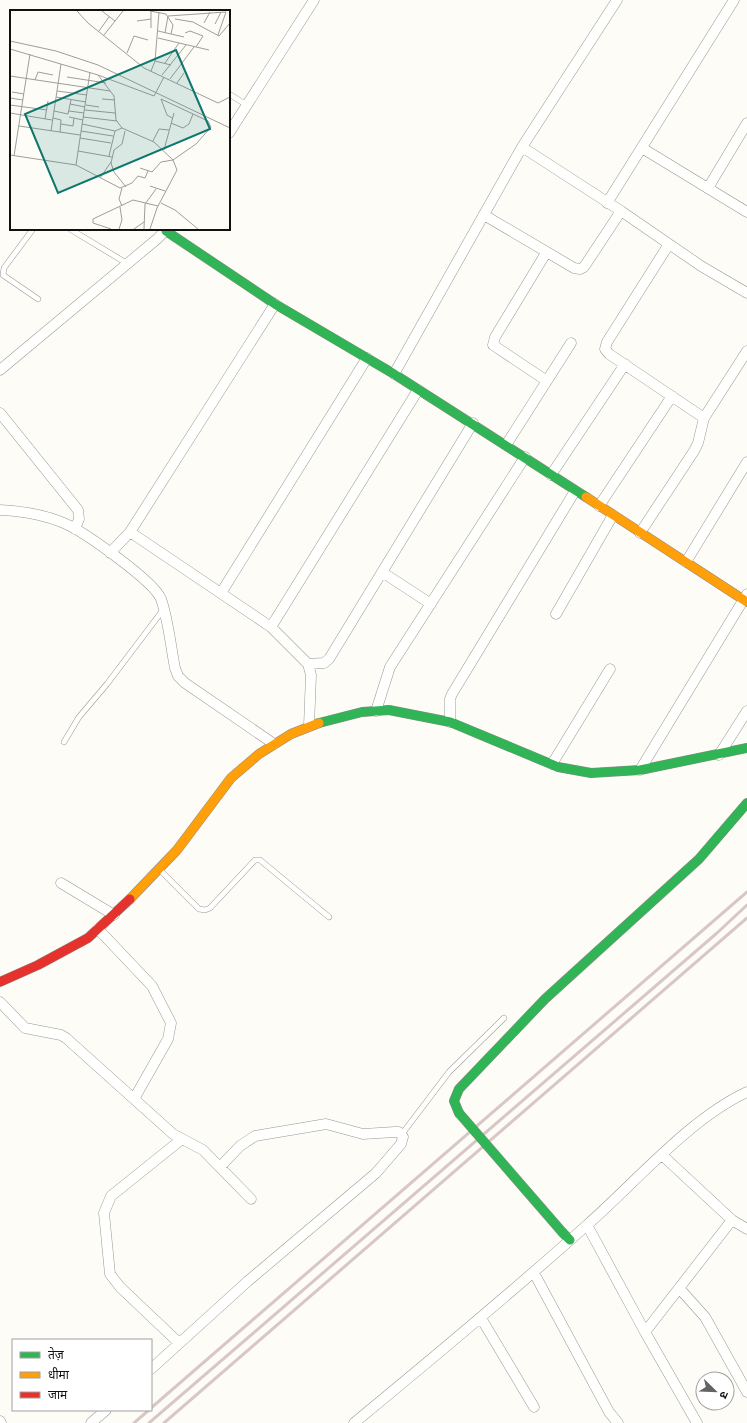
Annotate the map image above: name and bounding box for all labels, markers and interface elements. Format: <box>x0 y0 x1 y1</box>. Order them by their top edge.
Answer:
inset map <box>10 10 230 230</box>
legend <box>12 1339 152 1411</box>
text: तेज़ <box>48 1347 65 1362</box>
text: धीमा <box>48 1367 70 1382</box>
north arrow <box>695 1371 735 1411</box>
text: जाम <box>48 1388 68 1402</box>
text: उ <box>717 1390 731 1401</box>

